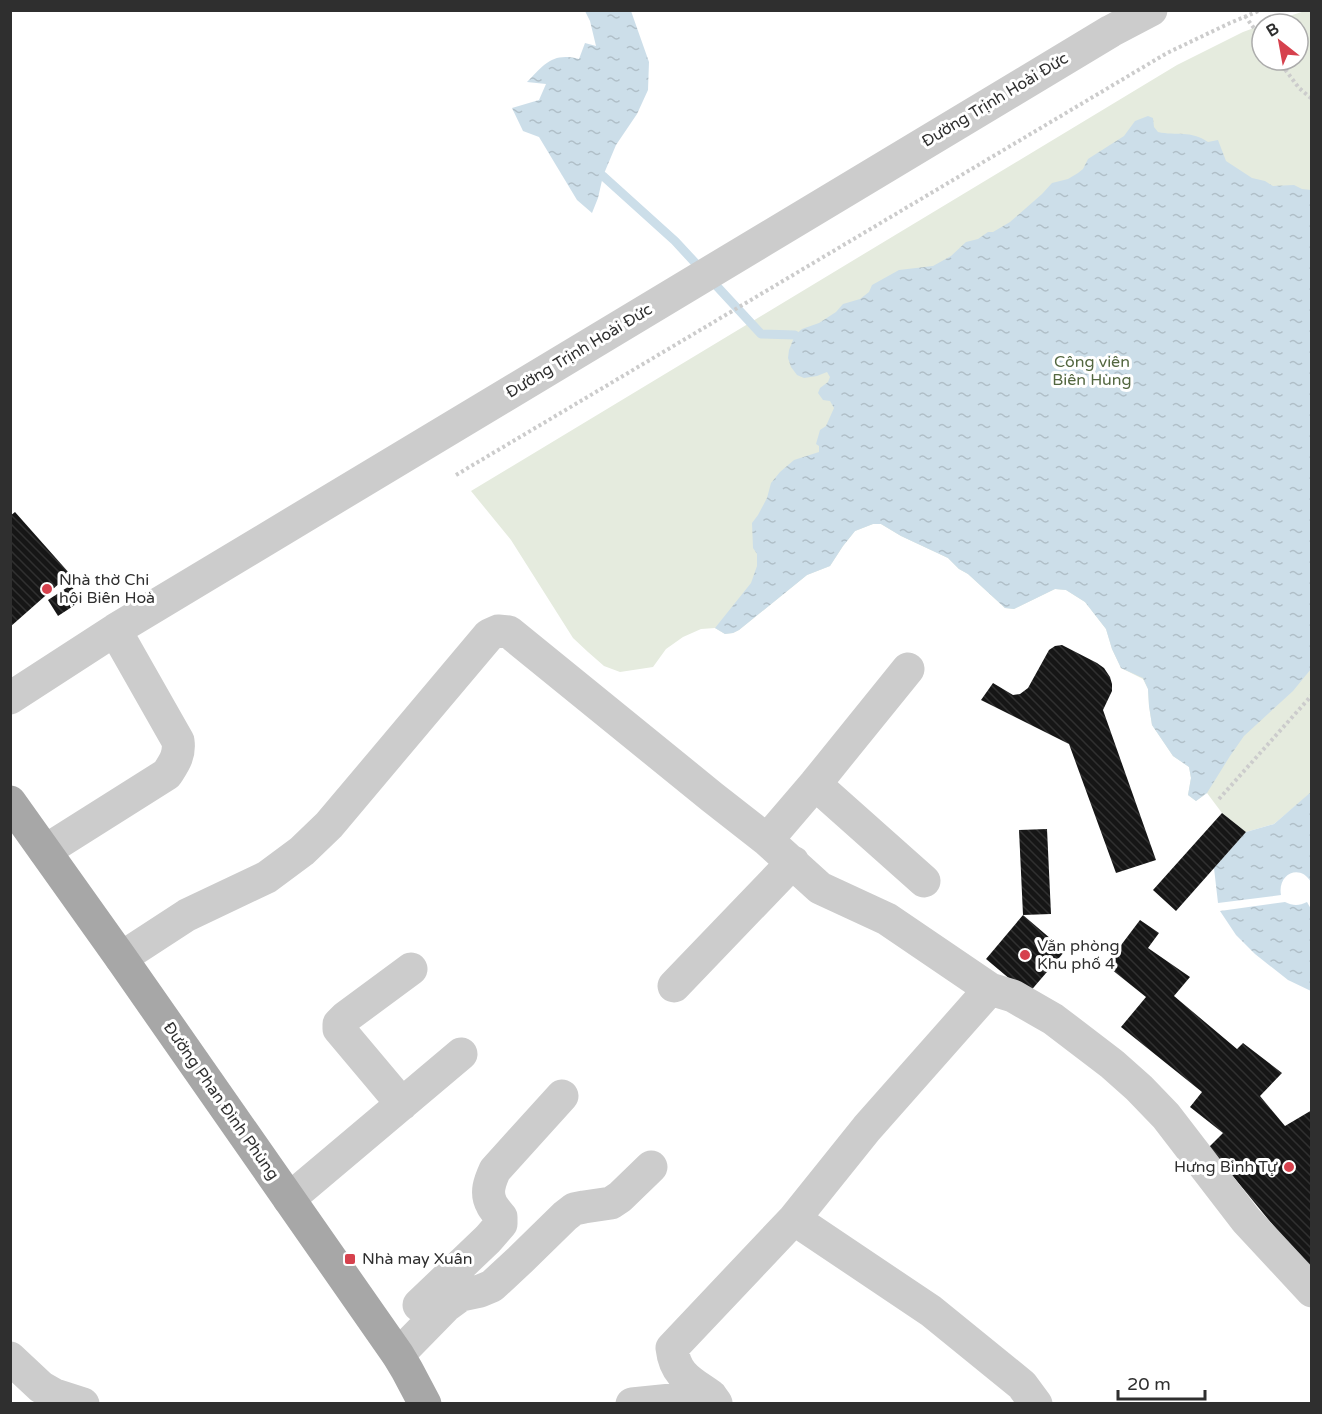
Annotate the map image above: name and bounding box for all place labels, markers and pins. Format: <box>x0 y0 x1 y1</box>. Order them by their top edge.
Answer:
place label: Nhà thờ Chi hội Biên Hoà <box>59 570 155 608</box>
marker: Nhà thờ Chi hội Biên Hoà <box>40 582 54 596</box>
place label: Văn phòng Khu phố 4 <box>1037 936 1120 974</box>
marker: Văn phòng Khu phố 4 <box>1018 948 1032 962</box>
place label: Hưng Bình Tự <box>1174 1157 1278 1177</box>
marker: Hưng Bình Tự <box>1282 1160 1296 1174</box>
place label: Nhà may Xuân <box>362 1249 473 1269</box>
marker: Nhà may Xuân <box>343 1252 357 1266</box>

